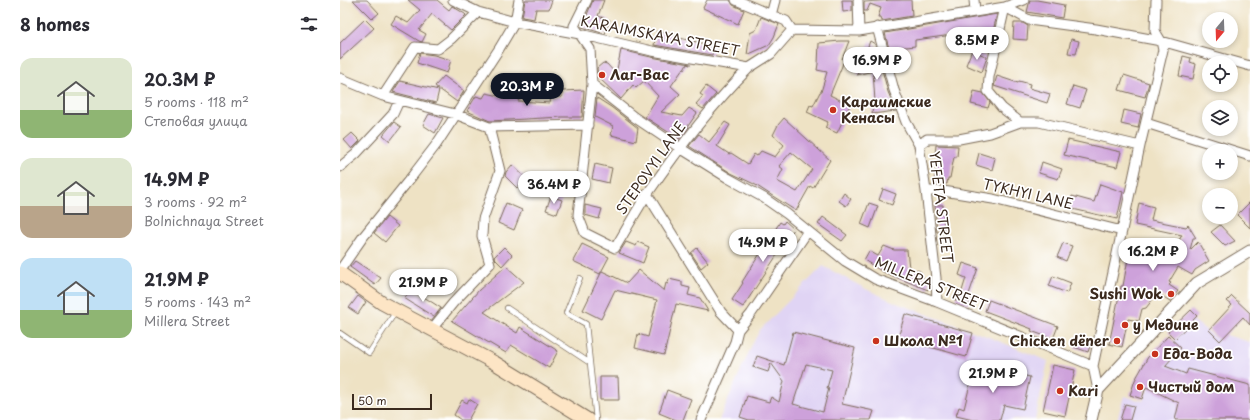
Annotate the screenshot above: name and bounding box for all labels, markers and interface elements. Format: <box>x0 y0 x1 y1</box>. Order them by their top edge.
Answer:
street label: KARAIMSKAYA STREET <box>579 10 742 61</box>
text: 8 homes <box>20 11 90 37</box>
north arrow <box>1202 12 1238 48</box>
map controls <box>1202 12 1238 224</box>
icon: filters <box>298 13 320 35</box>
pin: 8.5M ₽ <box>944 27 1010 61</box>
text: 8.5M ₽ <box>955 30 999 49</box>
pin: 16.9M ₽ <box>840 47 914 81</box>
text: 16.9M ₽ <box>852 50 902 69</box>
button: locate <box>1202 56 1238 92</box>
place label: Лаг-Вас <box>610 64 670 85</box>
text: 20.3M ₽ <box>144 66 215 92</box>
marker: Лаг-Вас <box>597 70 607 80</box>
pin: 20.3M ₽ <box>490 73 564 107</box>
icon: home <box>52 74 100 122</box>
text: 20.3M ₽ <box>500 76 554 95</box>
place label: Караимские Кенасы <box>841 91 932 128</box>
text: 5 rooms · 118 m² <box>144 92 249 111</box>
button: layers <box>1202 100 1238 136</box>
marker: Караимские Кенасы <box>828 105 838 115</box>
text: Степовая улица <box>144 111 247 130</box>
street label: STEPOVYI LANE <box>611 117 691 219</box>
button: + <box>1202 144 1238 180</box>
street label: YEFETA STREET <box>924 150 959 264</box>
text: 14.9M ₽ <box>144 166 209 192</box>
pin: 36.4M ₽ <box>517 171 591 205</box>
street label: TYKHYI LANE <box>981 173 1075 214</box>
icon: home <box>52 174 100 222</box>
text: 36.4M ₽ <box>527 174 581 193</box>
button: − <box>1202 188 1238 224</box>
text: 3 rooms · 92 m² <box>144 192 247 211</box>
text: Bolnichnaya Street <box>144 211 264 230</box>
pin: 14.9M ₽ <box>726 229 800 263</box>
text: 14.9M ₽ <box>738 232 788 251</box>
pin: 16.2M ₽ <box>1116 238 1190 272</box>
text: 16.2M ₽ <box>1127 241 1179 260</box>
street label: MILLERA STREET <box>872 251 991 316</box>
text: 21.9M ₽ <box>144 266 209 292</box>
pin: 21.9M ₽ <box>386 269 460 303</box>
text: 21.9M ₽ <box>398 272 448 291</box>
icon: home <box>52 274 100 322</box>
place label: Sushi Wok <box>1090 283 1163 304</box>
marker: Sushi Wok <box>1166 289 1176 299</box>
text: 5 rooms · 143 m² <box>144 292 251 311</box>
text: Millera Street <box>144 311 230 330</box>
place label: у Медине <box>1133 314 1199 335</box>
marker: у Медине <box>1120 320 1130 330</box>
place label: Школа №1 <box>884 330 963 351</box>
place label: Chicken dëner <box>1010 330 1110 351</box>
marker: Школа №1 <box>871 336 881 346</box>
marker: Chicken dëner <box>1112 336 1122 346</box>
place label: Еда-Вода <box>1163 343 1233 364</box>
marker: Еда-Вода <box>1150 349 1160 359</box>
pin: 21.9M ₽ <box>956 360 1030 394</box>
text: 21.9M ₽ <box>968 363 1018 382</box>
place label: Чистый дом <box>1148 376 1234 397</box>
place label: Kari <box>1068 380 1098 401</box>
marker: Чистый дом <box>1135 382 1145 392</box>
marker: Kari <box>1055 386 1065 396</box>
scale bar <box>352 392 432 411</box>
text: 50 m <box>358 392 387 409</box>

